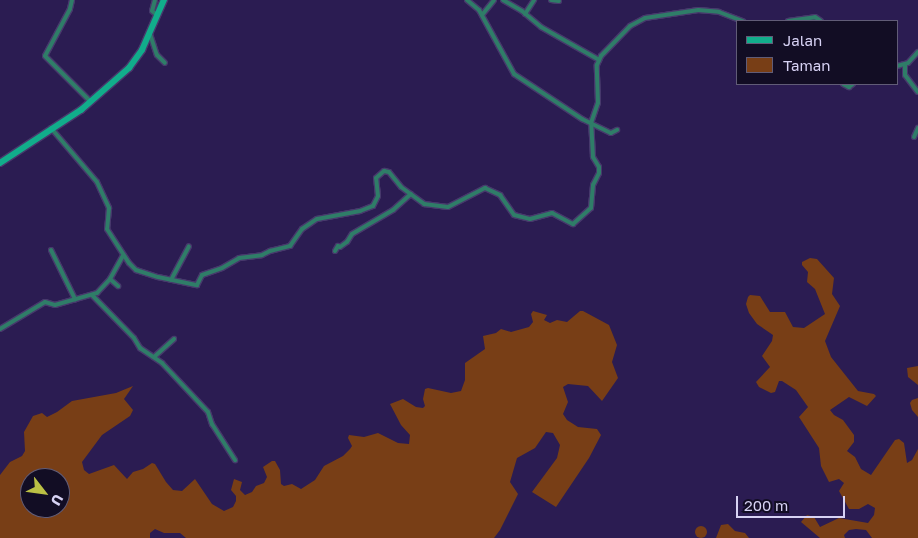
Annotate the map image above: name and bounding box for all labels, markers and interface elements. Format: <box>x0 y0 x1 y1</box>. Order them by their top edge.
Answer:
legend <box>736 20 898 85</box>
text: Jalan <box>783 31 822 49</box>
text: Taman <box>783 56 830 74</box>
north arrow <box>20 468 70 518</box>
scale bar <box>738 486 847 518</box>
text: U <box>48 492 67 509</box>
text: 200 m <box>744 496 788 514</box>

